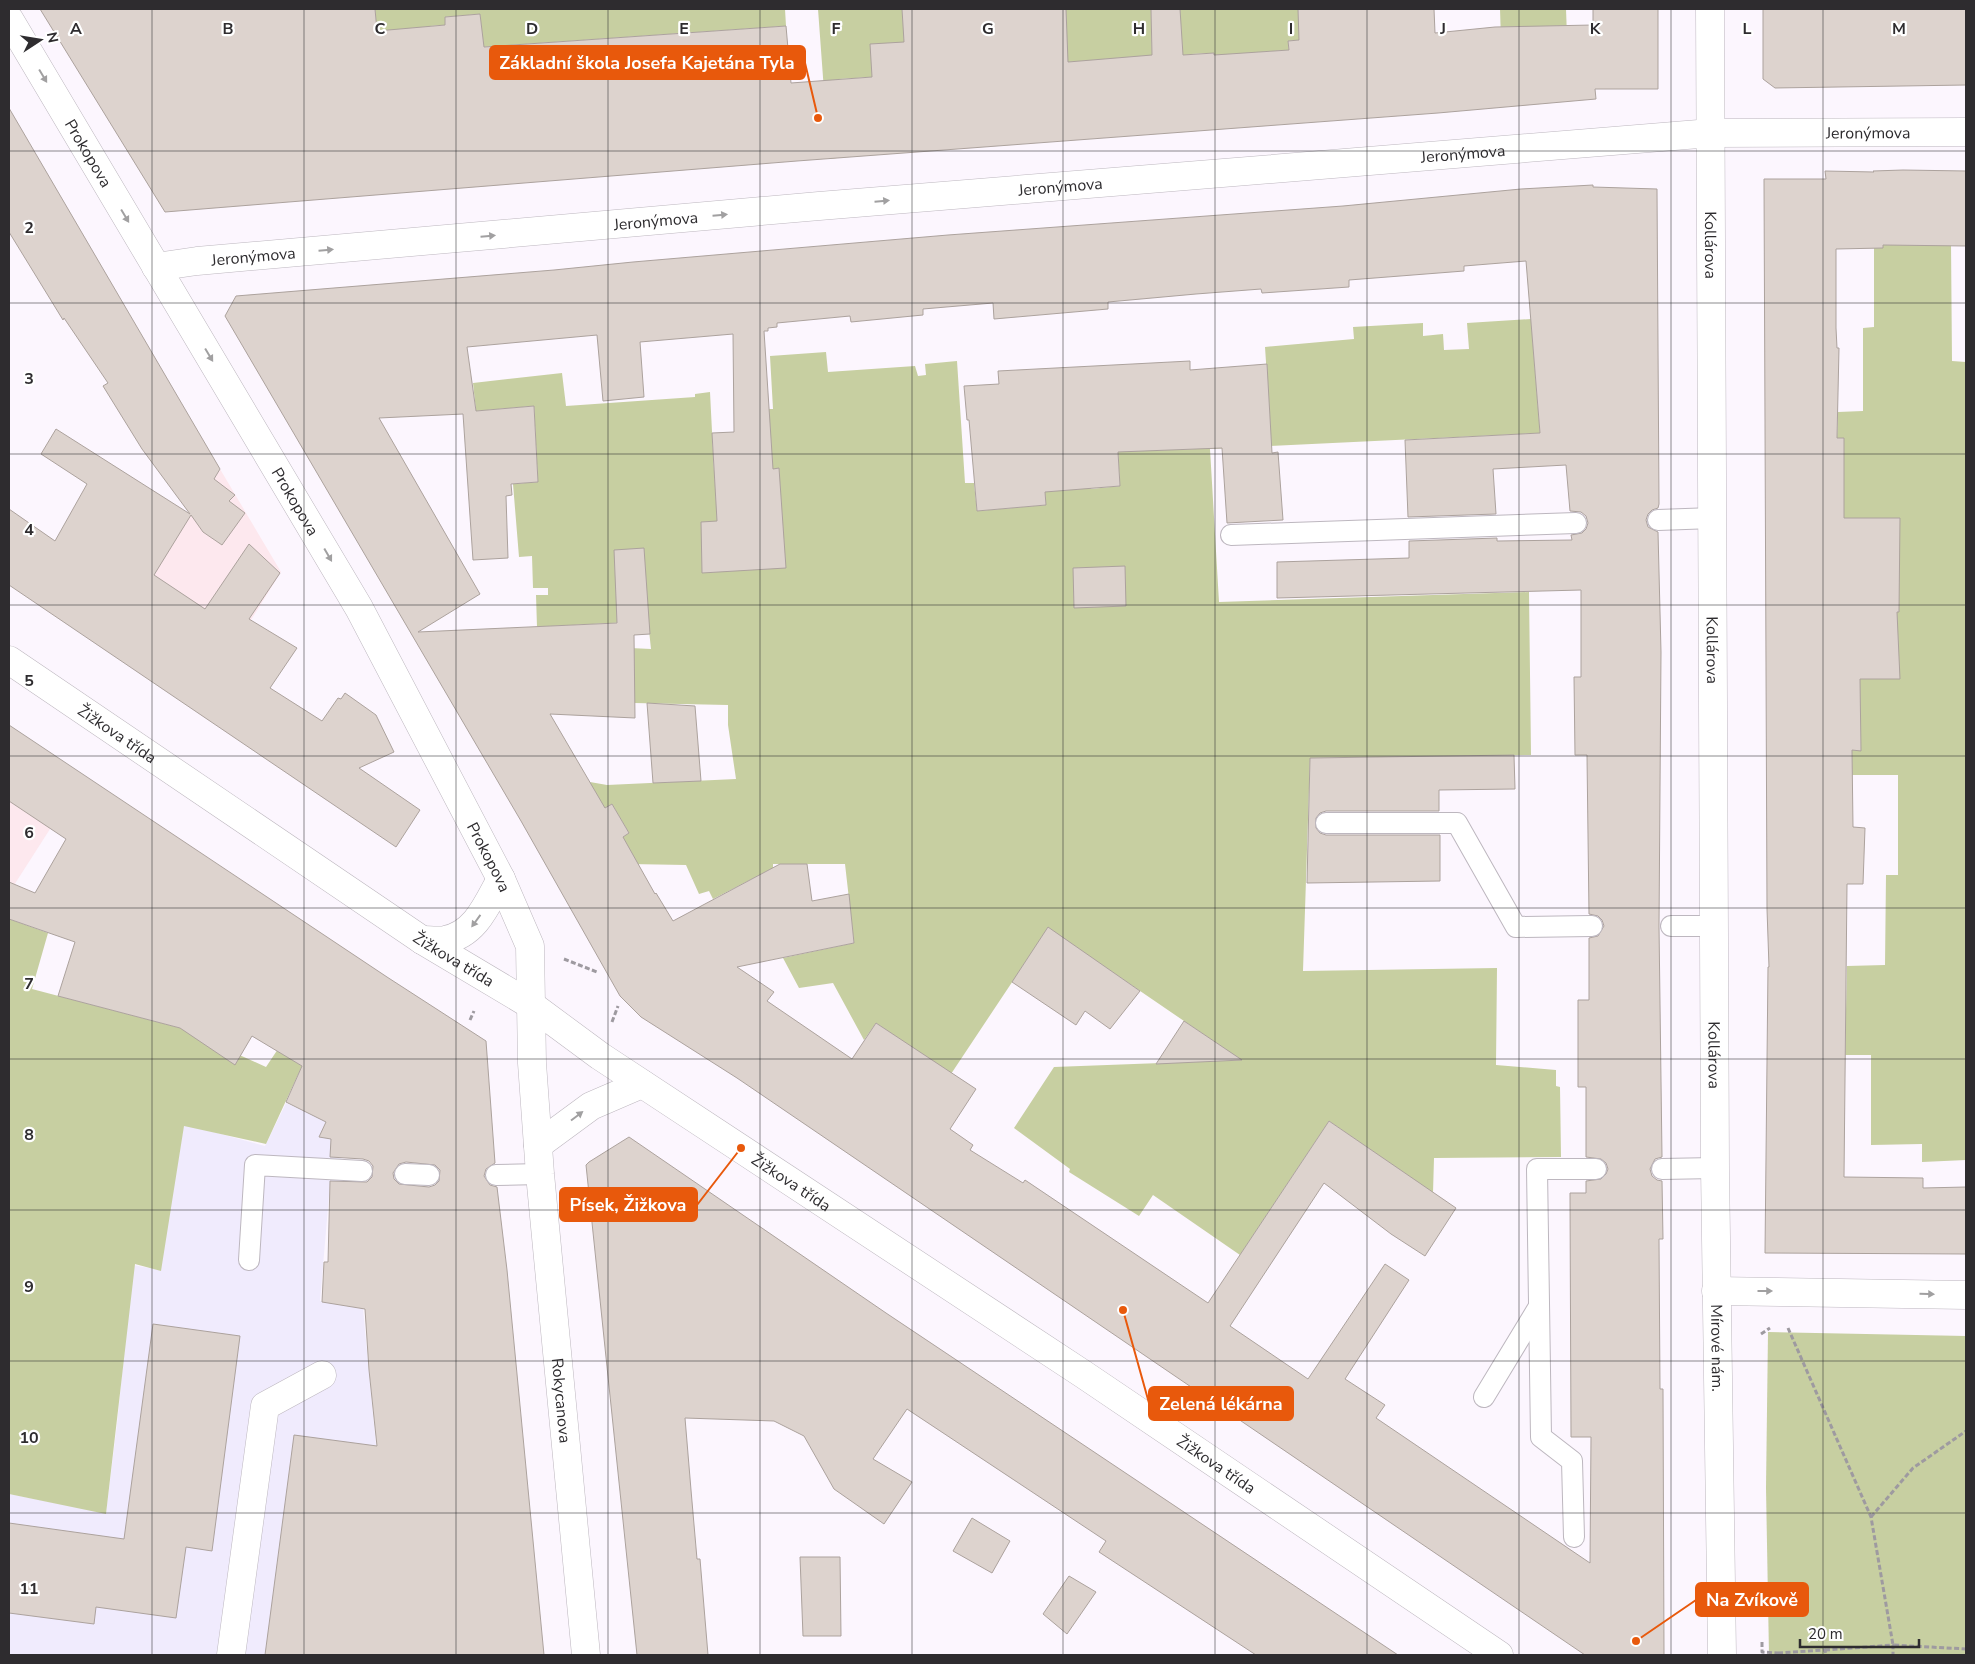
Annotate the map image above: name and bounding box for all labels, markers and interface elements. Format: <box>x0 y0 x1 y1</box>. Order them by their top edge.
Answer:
north arrow <box>15 15 65 65</box>
text: A <box>70 18 82 40</box>
text: B <box>222 18 234 40</box>
text: C <box>375 18 386 40</box>
text: D <box>526 18 538 40</box>
text: E <box>679 18 689 40</box>
text: F <box>832 18 841 40</box>
text: G <box>982 18 994 40</box>
text: H <box>1133 18 1145 40</box>
text: I <box>1289 18 1293 40</box>
text: J <box>1439 18 1446 40</box>
text: K <box>1590 18 1602 40</box>
text: L <box>1743 18 1752 40</box>
text: M <box>1892 18 1906 40</box>
text: N <box>42 30 63 45</box>
callout: Základní škola Josefa Kajetána Tyla <box>490 46 805 79</box>
text: Základní škola Josefa Kajetána Tyla <box>499 51 795 75</box>
one-way arrow <box>38 70 47 83</box>
street label: Prokopova <box>59 115 117 192</box>
street label: Jeronýmova <box>1825 122 1910 145</box>
street label: Jeronýmova <box>1419 140 1506 169</box>
street label: Jeronýmova <box>1016 173 1103 202</box>
one-way arrow <box>874 197 890 205</box>
street label: Jeronýmova <box>612 207 699 236</box>
one-way arrow <box>121 209 130 223</box>
one-way arrow <box>712 211 728 219</box>
street label: Kollárova <box>1699 211 1721 279</box>
text: 2 <box>24 217 34 239</box>
one-way arrow <box>480 231 496 239</box>
street label: Jeronýmova <box>209 242 297 272</box>
one-way arrow <box>319 246 335 254</box>
one-way arrow <box>205 349 214 362</box>
text: 3 <box>24 368 34 390</box>
street label: Prokopova <box>266 464 324 540</box>
text: 4 <box>24 519 34 541</box>
one-way arrow <box>323 549 332 562</box>
street label: Kollárova <box>1701 616 1723 684</box>
text: 5 <box>24 670 34 692</box>
street label: Žižkova třída <box>73 700 161 769</box>
street label: Prokopova <box>461 819 515 896</box>
text: 6 <box>24 822 34 844</box>
one-way arrow <box>471 914 481 928</box>
street label: Žižkova třída <box>408 927 498 993</box>
text: 7 <box>24 973 34 995</box>
street label: Kollárova <box>1702 1021 1725 1089</box>
one-way arrow <box>570 1110 583 1121</box>
text: 8 <box>24 1124 34 1146</box>
street label: Žižkova třída <box>747 1149 835 1217</box>
callout: Písek, Žižkova <box>560 1188 697 1221</box>
text: Písek, Žižkova <box>570 1193 686 1217</box>
text: 9 <box>24 1276 34 1298</box>
one-way arrow <box>1757 1287 1773 1295</box>
one-way arrow <box>1920 1290 1936 1298</box>
street label: Mírové nám. <box>1705 1304 1728 1392</box>
street label: Rokycanova <box>546 1357 576 1444</box>
callout: Zelená lékárna <box>1149 1387 1293 1420</box>
text: Zelená lékárna <box>1159 1392 1283 1416</box>
text: 10 <box>19 1427 39 1449</box>
street label: Žižkova třída <box>1172 1430 1260 1499</box>
text: 11 <box>19 1578 39 1600</box>
callout: Na Zvíkově <box>1696 1583 1808 1616</box>
text: Na Zvíkově <box>1706 1588 1798 1612</box>
scale bar <box>1800 1616 1919 1648</box>
text: 20 m <box>1808 1624 1843 1644</box>

